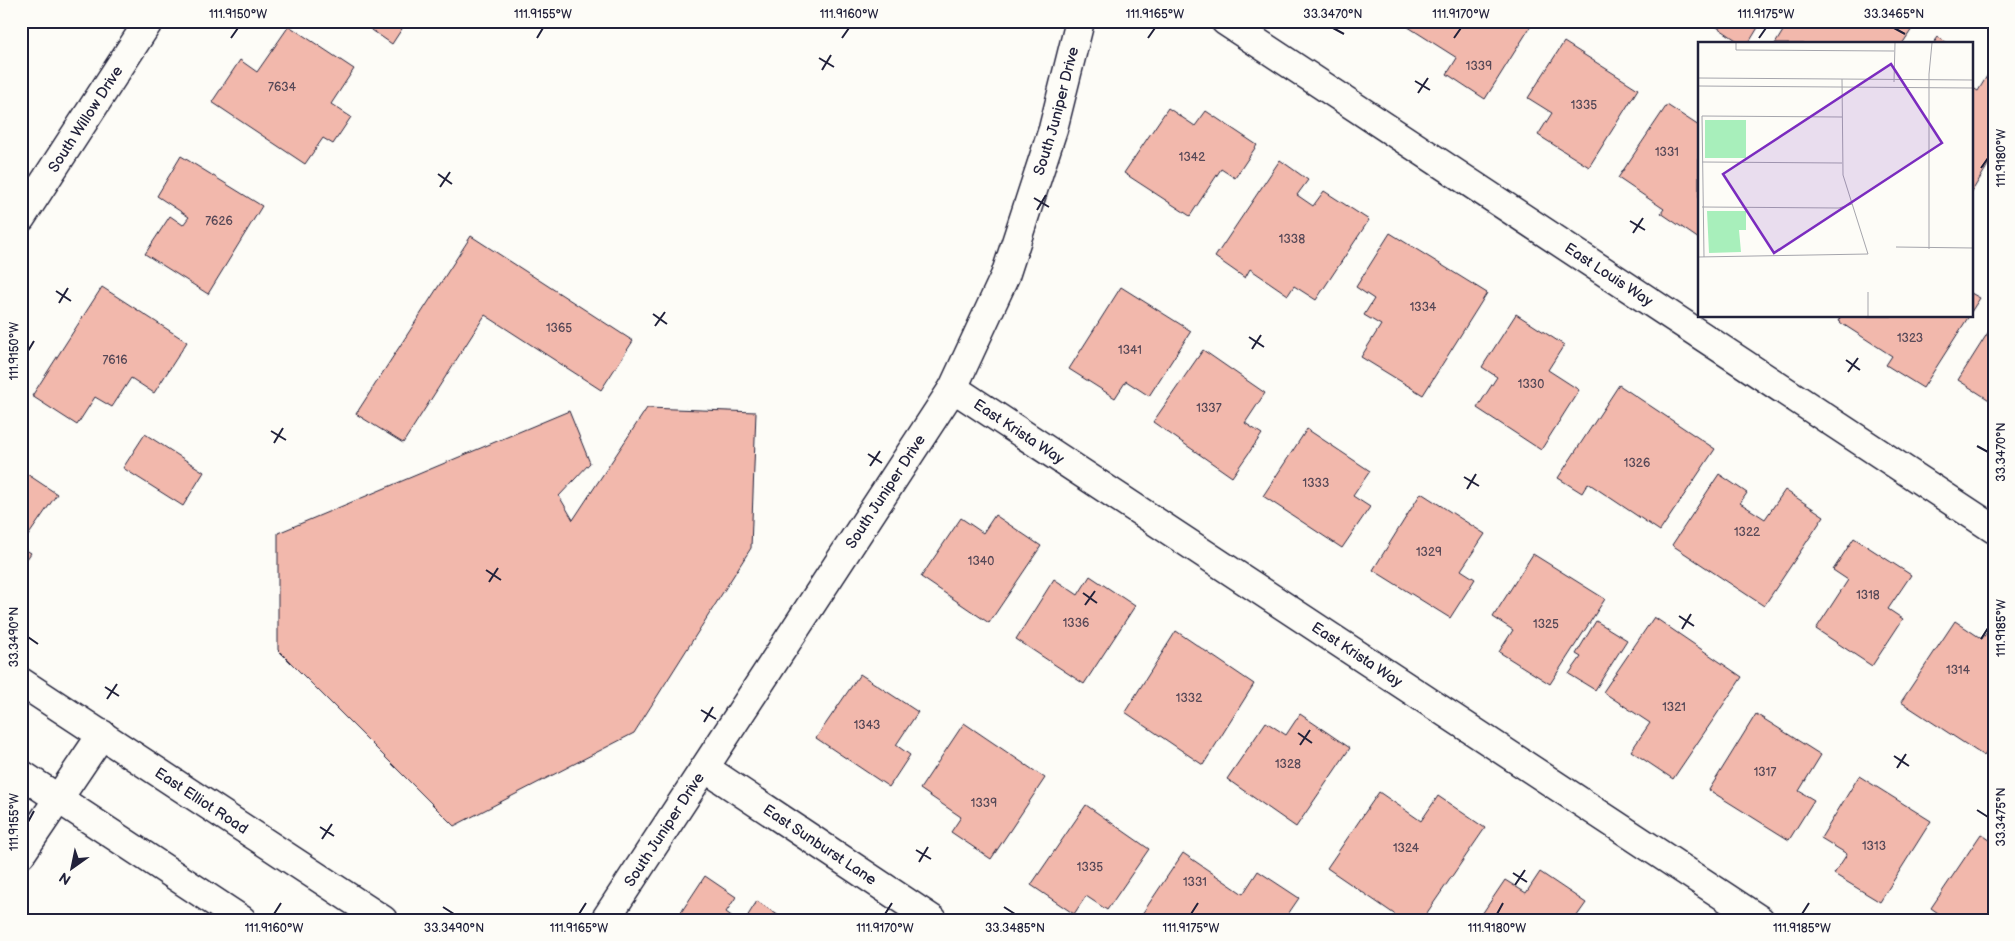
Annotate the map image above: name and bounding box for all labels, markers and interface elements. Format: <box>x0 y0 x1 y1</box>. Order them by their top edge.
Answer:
text: 111.9150°W <box>209 7 267 22</box>
text: 111.9155°W <box>514 7 572 22</box>
text: 111.9160°W <box>820 7 878 22</box>
text: 111.9165°W <box>1126 7 1184 22</box>
text: 33.3470°N <box>1303 7 1363 22</box>
text: 111.9170°W <box>1432 7 1490 22</box>
text: 111.9175°W <box>1738 7 1795 22</box>
text: 33.3465°N <box>1864 7 1924 22</box>
inset map <box>1698 42 1972 318</box>
street label: South Juniper Drive <box>1030 45 1083 178</box>
house number: 1339 <box>1466 59 1492 74</box>
street label: South Willow Drive <box>44 62 127 176</box>
house number: 7634 <box>268 80 297 95</box>
house number: 1335 <box>1571 98 1597 113</box>
text: 111.9180°W <box>1994 129 2009 187</box>
house number: 1331 <box>1655 145 1679 160</box>
house number: 1342 <box>1179 150 1205 165</box>
house number: 7626 <box>205 214 233 229</box>
house number: 1338 <box>1279 232 1305 247</box>
street label: East Louis Way <box>1561 239 1656 311</box>
house number: 1334 <box>1410 300 1437 315</box>
house number: 1365 <box>546 321 572 336</box>
text: 111.9150°W <box>7 322 22 380</box>
house number: 1323 <box>1897 331 1923 346</box>
house number: 1341 <box>1118 343 1142 358</box>
house number: 7616 <box>102 353 128 368</box>
house number: 1330 <box>1518 377 1544 392</box>
street label: East Krista Way <box>970 395 1068 469</box>
house number: 1337 <box>1196 401 1222 416</box>
text: 33.3470°N <box>1994 422 2009 482</box>
street label: South Juniper Drive <box>841 431 930 552</box>
house number: 1326 <box>1624 456 1650 471</box>
house number: 1333 <box>1303 476 1329 491</box>
house number: 1322 <box>1734 525 1760 540</box>
house number: 1329 <box>1416 545 1442 560</box>
house number: 1340 <box>968 554 994 569</box>
house number: 1318 <box>1856 588 1880 603</box>
text: 111.9185°W <box>1994 599 2009 657</box>
text: 33.3490°N <box>7 607 22 667</box>
house number: 1336 <box>1063 616 1089 631</box>
house number: 1325 <box>1533 617 1559 632</box>
street label: East Krista Way <box>1308 618 1406 692</box>
house number: 1314 <box>1946 663 1971 678</box>
house number: 1332 <box>1176 691 1202 706</box>
house number: 1321 <box>1662 700 1686 715</box>
house number: 1343 <box>854 718 880 733</box>
house number: 1328 <box>1275 757 1301 772</box>
street label: East Elliot Road <box>151 763 252 839</box>
house number: 1317 <box>1754 765 1776 780</box>
street label: South Juniper Drive <box>620 769 709 891</box>
text: 33.3475°N <box>1994 788 2009 846</box>
text: 111.9155°W <box>7 793 22 851</box>
house number: 1339 <box>971 796 997 811</box>
street label: East Sunburst Lane <box>759 800 880 890</box>
house number: 1313 <box>1862 839 1886 854</box>
house number: 1324 <box>1393 841 1420 856</box>
north arrow <box>48 844 98 894</box>
house number: 1335 <box>1077 860 1103 875</box>
text: N <box>56 868 74 888</box>
house number: 1331 <box>1183 875 1207 890</box>
text: 111.9160°W <box>245 921 303 936</box>
text: 33.3490°N <box>424 921 484 936</box>
text: 111.9165°W <box>550 921 608 936</box>
text: 111.9170°W <box>856 921 914 936</box>
text: 33.3485°N <box>985 921 1045 936</box>
text: 111.9175°W <box>1163 921 1220 936</box>
text: 111.9180°W <box>1468 921 1526 936</box>
text: 111.9185°W <box>1773 921 1831 936</box>

